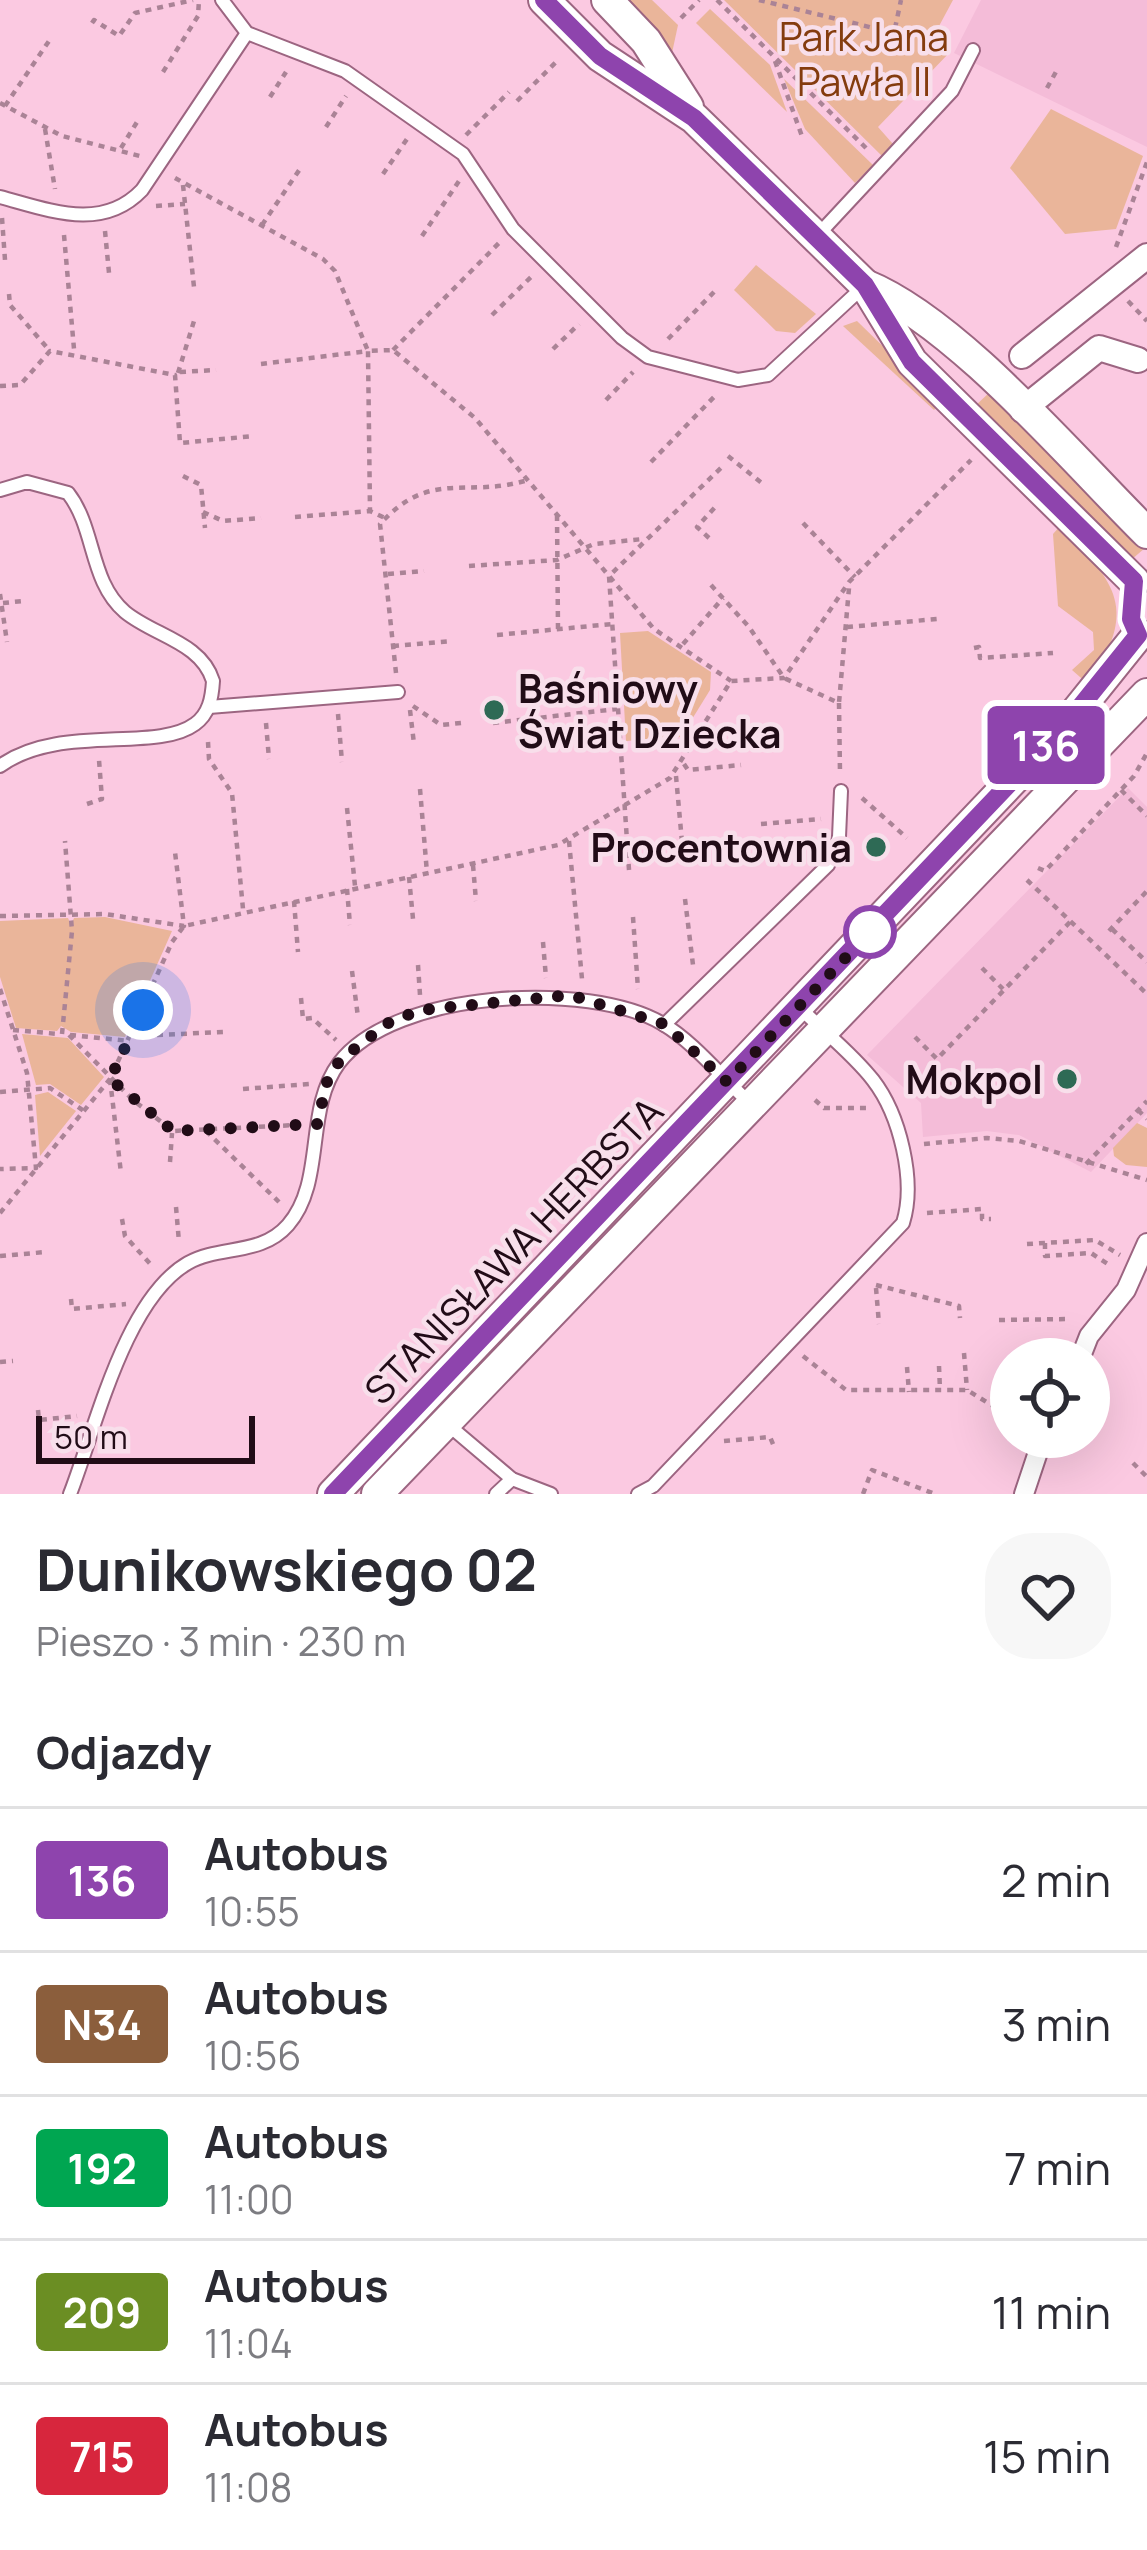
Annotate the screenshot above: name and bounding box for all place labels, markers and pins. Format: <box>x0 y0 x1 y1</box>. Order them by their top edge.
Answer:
place label: Baśniowy Świat Dziecka <box>518 661 781 760</box>
marker: Baśniowy Świat Dziecka <box>481 697 507 723</box>
place label: Procentownia <box>590 820 852 874</box>
marker: Procentownia <box>863 834 889 860</box>
unlabelled marker <box>845 907 895 957</box>
place label: Mokpol <box>906 1052 1043 1106</box>
marker: Mokpol <box>1054 1066 1080 1092</box>

